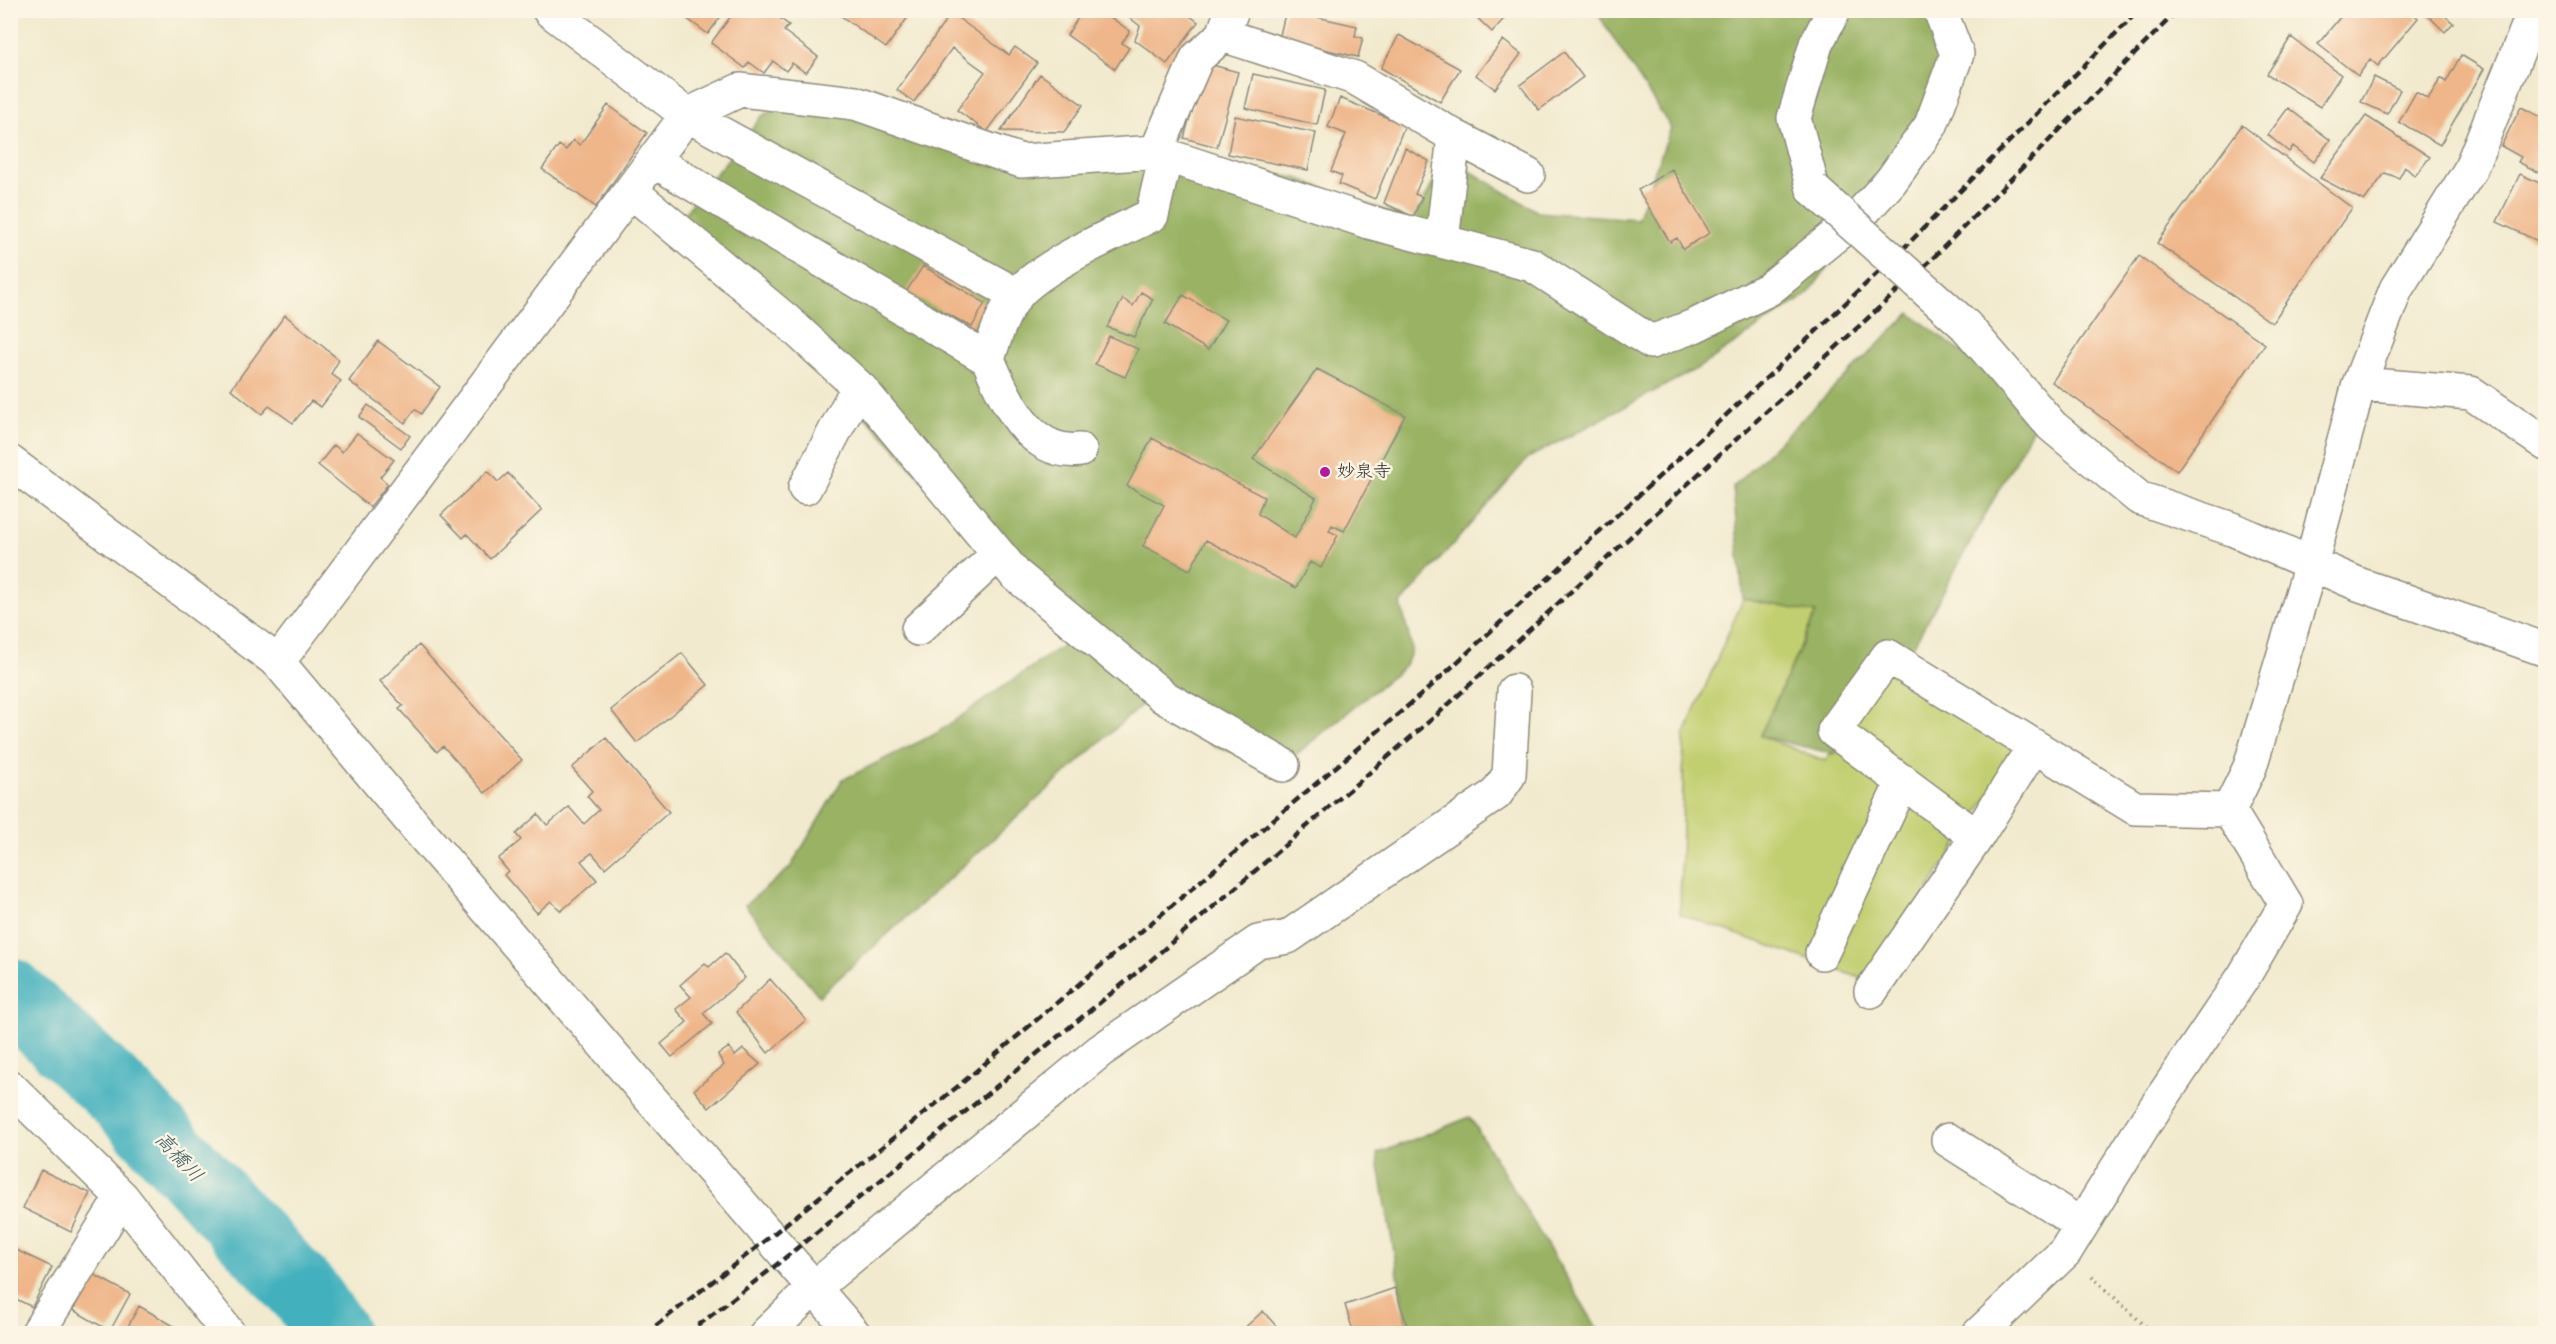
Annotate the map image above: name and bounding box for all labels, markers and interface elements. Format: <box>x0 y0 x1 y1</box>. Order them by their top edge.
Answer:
place label: 妙泉寺 <box>1337 458 1391 487</box>
marker: 妙泉寺 <box>1318 465 1332 479</box>
water label: 高橋川 <box>146 1125 210 1191</box>

